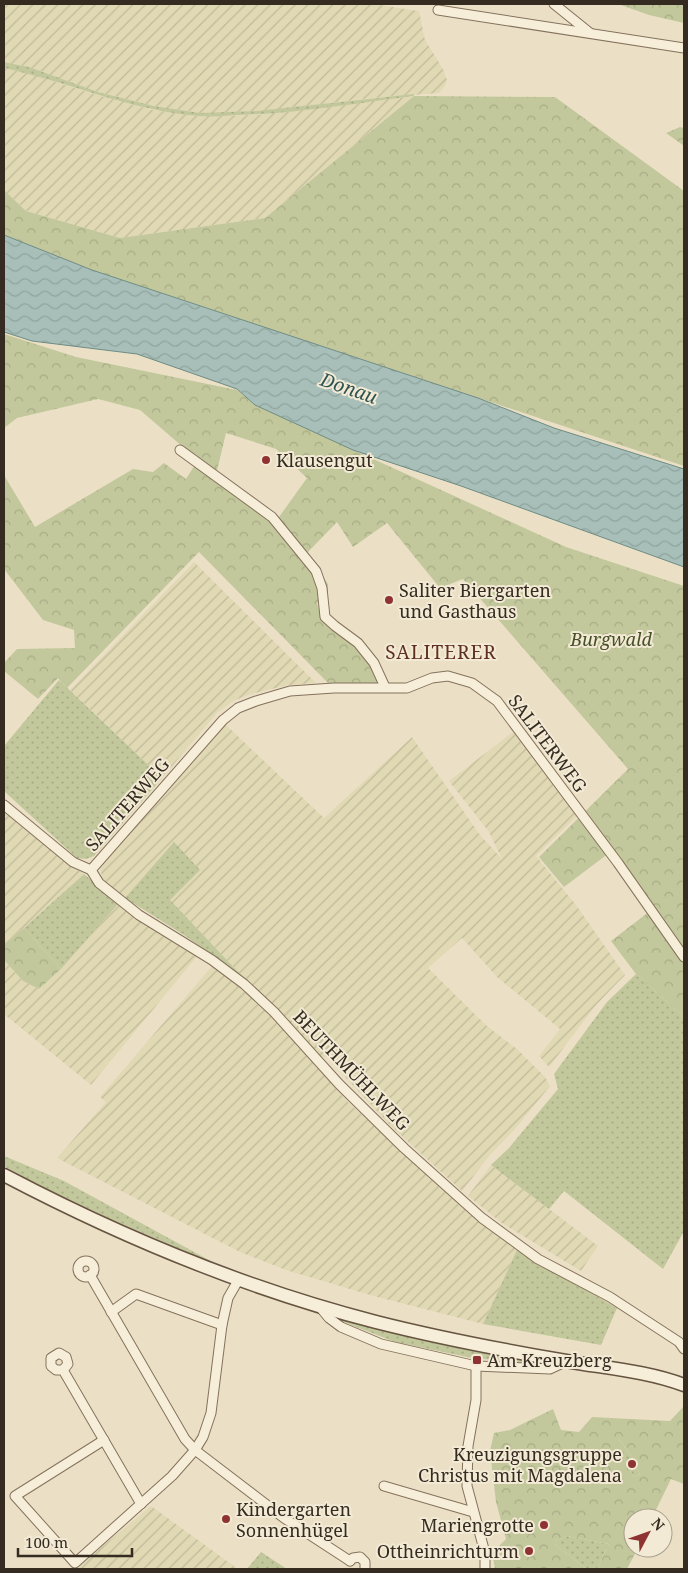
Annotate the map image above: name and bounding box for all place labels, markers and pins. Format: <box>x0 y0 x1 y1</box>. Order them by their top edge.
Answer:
place label: Klausengut <box>276 448 373 472</box>
marker: Klausengut <box>260 454 272 466</box>
place label: Saliter Biergarten und Gasthaus <box>399 578 551 623</box>
marker: Saliter Biergarten und Gasthaus <box>383 594 395 606</box>
place label: Am Kreuzberg <box>487 1348 612 1372</box>
marker: Am Kreuzberg <box>471 1354 483 1366</box>
place label: Kreuzigungsgruppe Christus mit Magdalena <box>418 1442 622 1487</box>
marker: Kreuzigungsgruppe Christus mit Magdalena <box>626 1458 638 1470</box>
place label: Kindergarten Sonnenhügel <box>236 1497 351 1542</box>
marker: Kindergarten Sonnenhügel <box>220 1513 232 1525</box>
place label: Mariengrotte <box>421 1513 534 1537</box>
marker: Mariengrotte <box>538 1519 550 1531</box>
place label: Ottheinrichturm <box>377 1539 519 1563</box>
marker: Ottheinrichturm <box>523 1545 535 1557</box>

